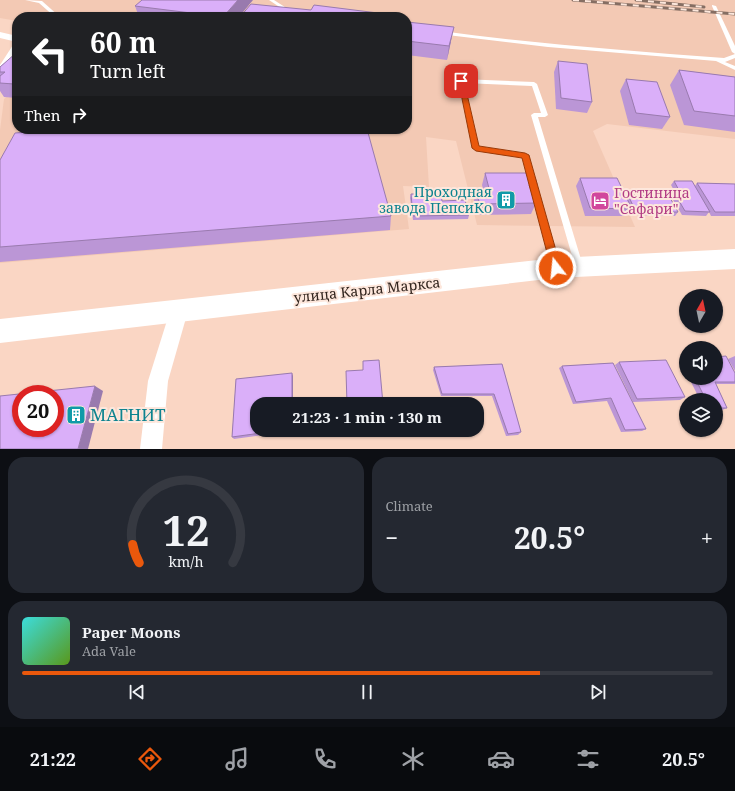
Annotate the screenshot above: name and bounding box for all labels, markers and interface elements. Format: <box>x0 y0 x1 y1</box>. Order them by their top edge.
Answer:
text: 60 m <box>90 23 157 61</box>
icon: left <box>24 28 76 80</box>
text: Turn left <box>90 59 165 83</box>
pin <box>444 64 478 98</box>
icon: arrive <box>450 70 472 92</box>
icon: right <box>68 104 90 126</box>
text: Then <box>24 105 60 125</box>
place label: Проходная завода ПепсиКо <box>379 182 492 217</box>
place label: Гостиница "Сафари" <box>614 183 690 218</box>
building icon: Проходная завода ПепсиКо <box>495 189 517 211</box>
hotel icon: Гостиница "Сафари" <box>589 190 611 212</box>
position arrow <box>535 247 577 289</box>
street label: улица Карла Маркса <box>293 272 441 307</box>
north arrow <box>679 289 723 333</box>
map controls <box>679 289 723 437</box>
button: sound <box>679 341 723 385</box>
speed limit sign: 20 <box>12 385 64 437</box>
button: layers <box>679 393 723 437</box>
place label: МАГНИТ <box>90 403 166 426</box>
building icon: МАГНИТ <box>65 404 87 426</box>
text: 21:23 · 1 min · 130 m <box>292 407 442 427</box>
text: Climate <box>386 497 433 515</box>
text: 12 <box>162 502 209 558</box>
text: 20.5° <box>514 517 585 558</box>
text: − <box>386 522 398 552</box>
text: + <box>701 522 713 552</box>
text: km/h <box>168 552 203 571</box>
text: Paper Moons <box>82 622 181 642</box>
text: Ada Vale <box>82 642 136 660</box>
icon: previous <box>126 681 148 703</box>
icon: pause <box>356 681 378 703</box>
icon: next <box>587 681 609 703</box>
icon: directions <box>136 745 164 773</box>
icon: music <box>223 745 251 773</box>
icon: phone <box>311 745 339 773</box>
icon: climate <box>399 745 427 773</box>
icon: car <box>487 745 515 773</box>
icon: filters <box>574 745 602 773</box>
text: 21:22 <box>30 747 76 771</box>
text: 20.5° <box>662 747 705 771</box>

